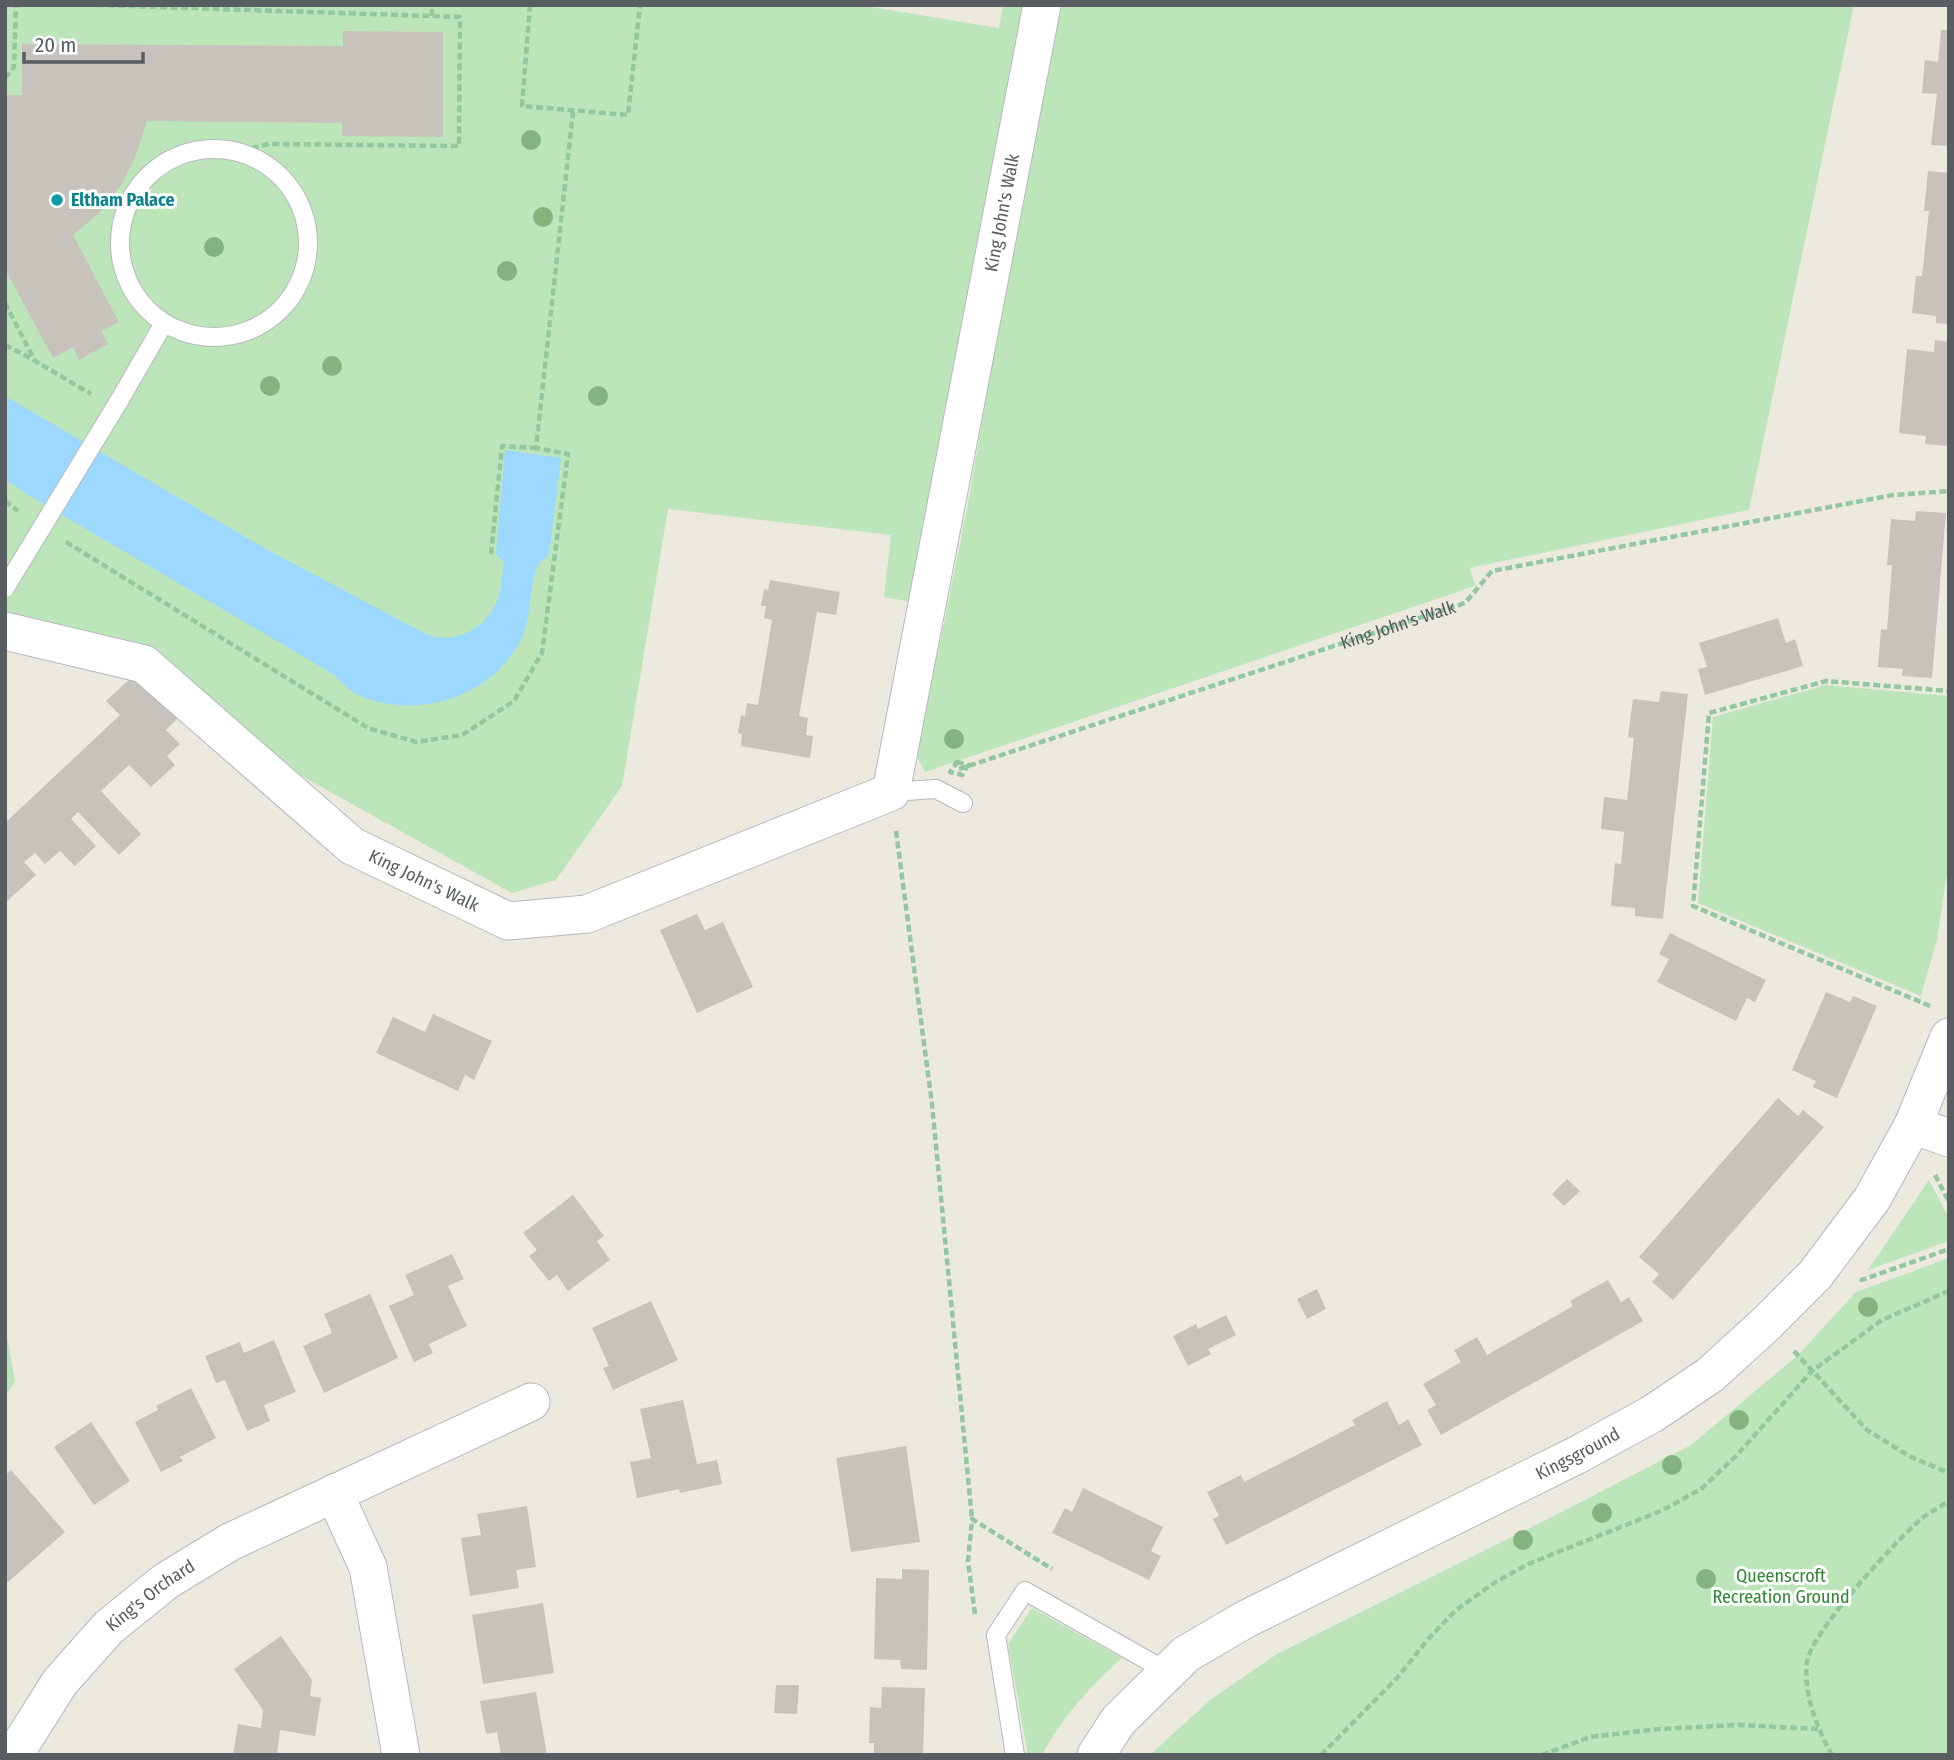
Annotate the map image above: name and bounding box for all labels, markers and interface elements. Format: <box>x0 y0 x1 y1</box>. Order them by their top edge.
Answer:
scale bar <box>24 21 144 65</box>
text: 20 m <box>35 32 76 58</box>
street label: King John's Walk <box>980 151 1024 274</box>
place label: Eltham Palace <box>71 189 175 211</box>
marker: Eltham Palace <box>49 192 65 208</box>
street label: King John's Walk <box>1338 596 1459 654</box>
street label: King John's Walk <box>365 845 483 917</box>
street label: Kingsground <box>1532 1423 1624 1485</box>
street label: King's Orchard <box>101 1555 199 1636</box>
park label: Queenscroft Recreation Ground <box>1712 1565 1850 1608</box>

